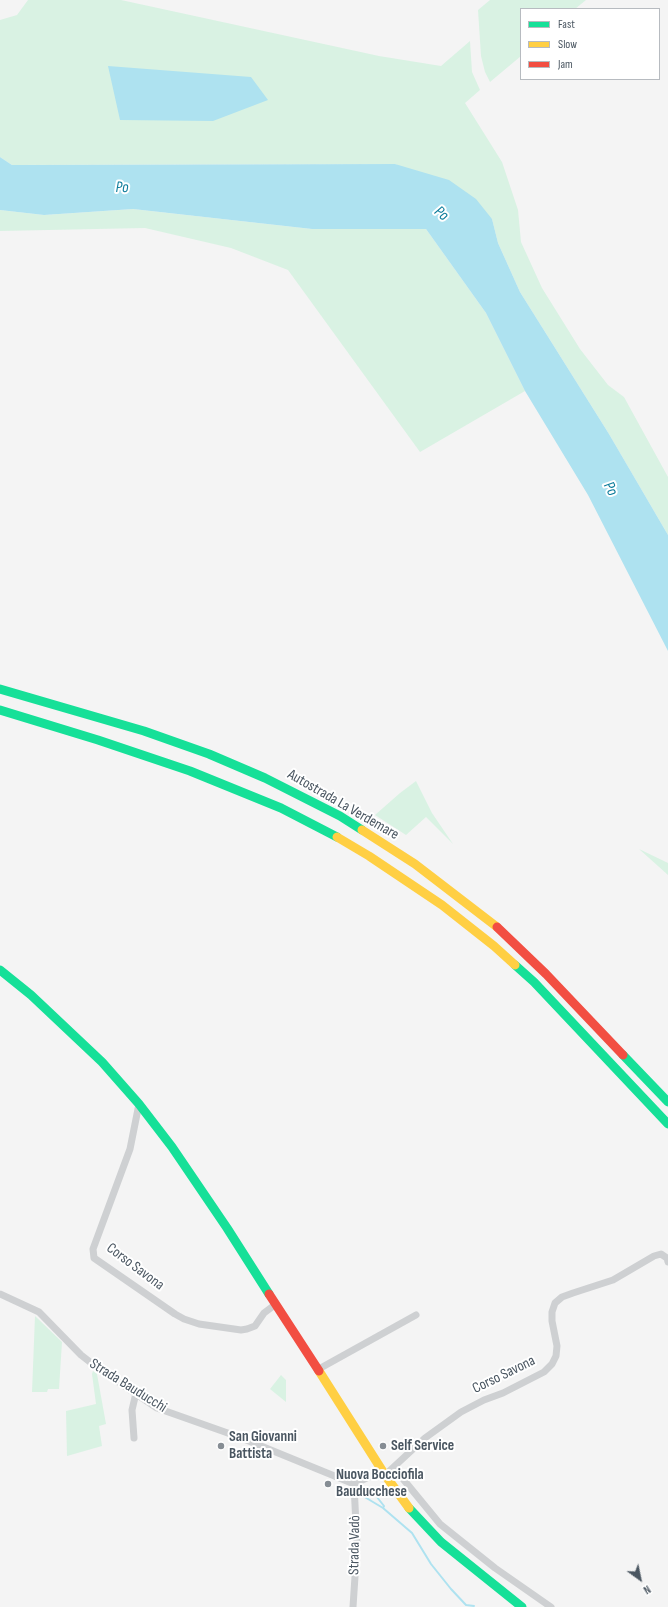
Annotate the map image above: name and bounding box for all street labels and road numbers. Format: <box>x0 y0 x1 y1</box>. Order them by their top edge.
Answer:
street label: Autostrada La Verdemare <box>284 766 402 844</box>
street label: Corso Savona <box>103 1239 167 1295</box>
street label: Corso Savona <box>470 1352 538 1398</box>
street label: Strada Bauducchi <box>86 1355 170 1417</box>
street label: Strada Vadò <box>345 1515 365 1575</box>

